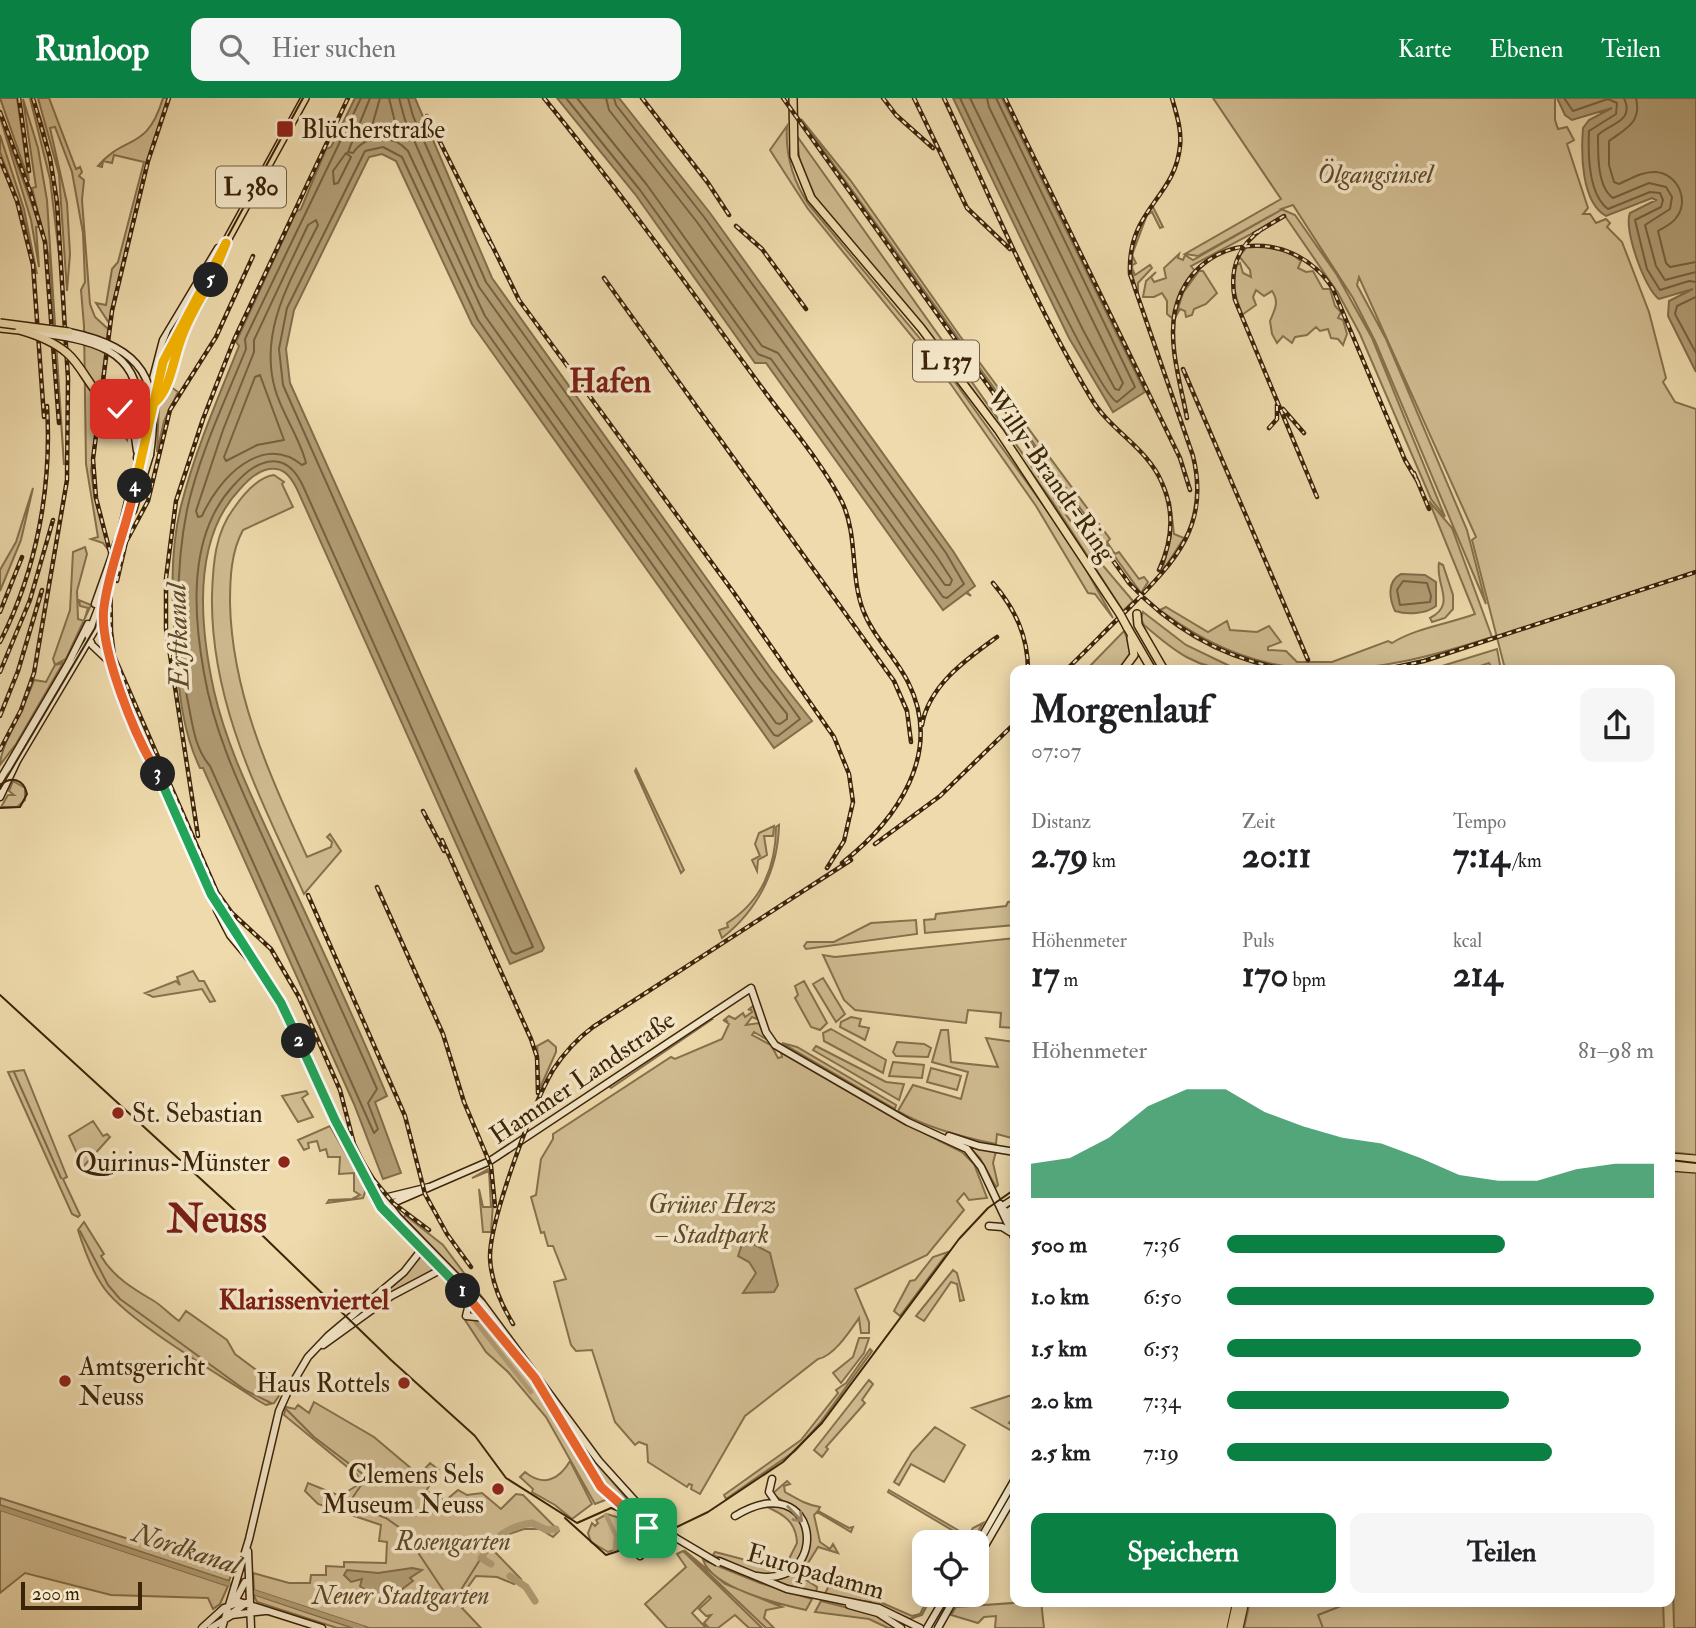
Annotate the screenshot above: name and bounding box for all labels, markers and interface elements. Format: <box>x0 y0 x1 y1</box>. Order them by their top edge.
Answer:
search box <box>191 18 681 81</box>
text: Runloop <box>35 29 149 70</box>
icon: search <box>215 30 253 68</box>
text: Hier suchen <box>271 33 396 65</box>
text: Karte <box>1398 34 1451 65</box>
text: Ebenen <box>1489 34 1563 65</box>
text: Teilen <box>1601 34 1661 65</box>
place label: Blücherstraße <box>301 114 445 146</box>
marker: Blücherstraße <box>275 119 295 139</box>
park label: Ölgangsinsel <box>1317 158 1435 191</box>
road number: L 380 <box>216 166 286 208</box>
pin: 5 <box>194 262 228 298</box>
text: 5 <box>206 267 215 291</box>
road number: L 137 <box>913 340 979 382</box>
district label: Hafen <box>569 361 651 402</box>
pin <box>90 379 150 439</box>
street label: Willy-Brandt-Ring <box>979 382 1123 569</box>
icon: check <box>101 390 139 428</box>
pin: 4 <box>118 468 152 504</box>
text: 4 <box>129 473 140 497</box>
water label: Erftkanal <box>159 580 198 691</box>
text: Morgenlauf <box>1031 686 1211 734</box>
button: share <box>1580 688 1654 762</box>
text: 07:07 <box>1031 736 1081 765</box>
pin: 3 <box>140 756 176 792</box>
text: 3 <box>154 761 161 785</box>
text: Distanz <box>1031 810 1091 834</box>
text: Zeit <box>1242 810 1275 834</box>
text: Tempo <box>1453 810 1506 834</box>
text: 2.79 <box>1031 834 1088 878</box>
text: 20:11 <box>1242 834 1311 878</box>
text: 7:14 <box>1453 834 1509 878</box>
text: km <box>1088 849 1116 873</box>
text: /km <box>1509 849 1542 873</box>
text: Höhenmeter <box>1031 929 1127 953</box>
text: Puls <box>1242 929 1274 953</box>
text: kcal <box>1453 929 1482 953</box>
text: 17 <box>1031 953 1060 997</box>
text: 170 <box>1242 953 1288 997</box>
text: 214 <box>1453 953 1502 997</box>
text: m <box>1060 968 1078 992</box>
text: bpm <box>1288 968 1326 992</box>
street label: Hammer Landstraße <box>484 1004 681 1152</box>
pin: 2 <box>282 1024 316 1058</box>
text: 2 <box>294 1028 303 1052</box>
text: Höhenmeter <box>1031 1036 1147 1065</box>
text: 81–98 m <box>1578 1036 1654 1065</box>
place label: St. Sebastian <box>132 1098 263 1130</box>
marker: St. Sebastian <box>110 1105 126 1121</box>
place label: Quirinus-Münster <box>75 1147 270 1179</box>
marker: Quirinus-Münster <box>276 1154 292 1170</box>
park label: Grünes Herz – Stadtpark <box>648 1189 776 1251</box>
district label: Neuss <box>166 1194 267 1245</box>
text: 500 m <box>1031 1230 1087 1259</box>
text: 7:36 <box>1143 1230 1180 1259</box>
pin: 1 <box>446 1274 480 1308</box>
text: 1 <box>459 1278 466 1302</box>
text: 1.0 km <box>1031 1282 1089 1311</box>
text: 6:50 <box>1143 1282 1182 1311</box>
district label: Klarissenviertel <box>219 1283 390 1318</box>
text: 1.5 km <box>1031 1334 1087 1363</box>
text: 6:53 <box>1143 1334 1179 1363</box>
place label: Amtsgericht Neuss <box>78 1351 205 1413</box>
place label: Haus Rottels <box>256 1368 390 1400</box>
marker: Amtsgericht Neuss <box>57 1373 73 1389</box>
marker: Haus Rottels <box>396 1375 412 1391</box>
text: 2.0 km <box>1031 1386 1093 1415</box>
text: 7:34 <box>1143 1386 1180 1415</box>
text: 2.5 km <box>1031 1438 1091 1467</box>
text: 7:19 <box>1143 1438 1179 1467</box>
place label: Clemens Sels Museum Neuss <box>322 1459 484 1521</box>
marker: Clemens Sels Museum Neuss <box>490 1481 506 1497</box>
pin <box>617 1498 677 1558</box>
one-way arrow <box>787 1506 804 1523</box>
icon: arrive <box>628 1509 666 1547</box>
button: Speichern <box>1031 1513 1336 1593</box>
button: Teilen <box>1350 1513 1654 1593</box>
water label: Nordkanal <box>126 1515 247 1584</box>
park label: Rosengarten <box>394 1526 511 1558</box>
map controls <box>912 1530 989 1607</box>
button: locate <box>912 1530 989 1607</box>
street label: Europadamm <box>743 1537 888 1608</box>
scale bar <box>21 1579 142 1611</box>
park label: Neuer Stadtgarten <box>310 1580 490 1612</box>
text: 200 m <box>32 1582 80 1606</box>

